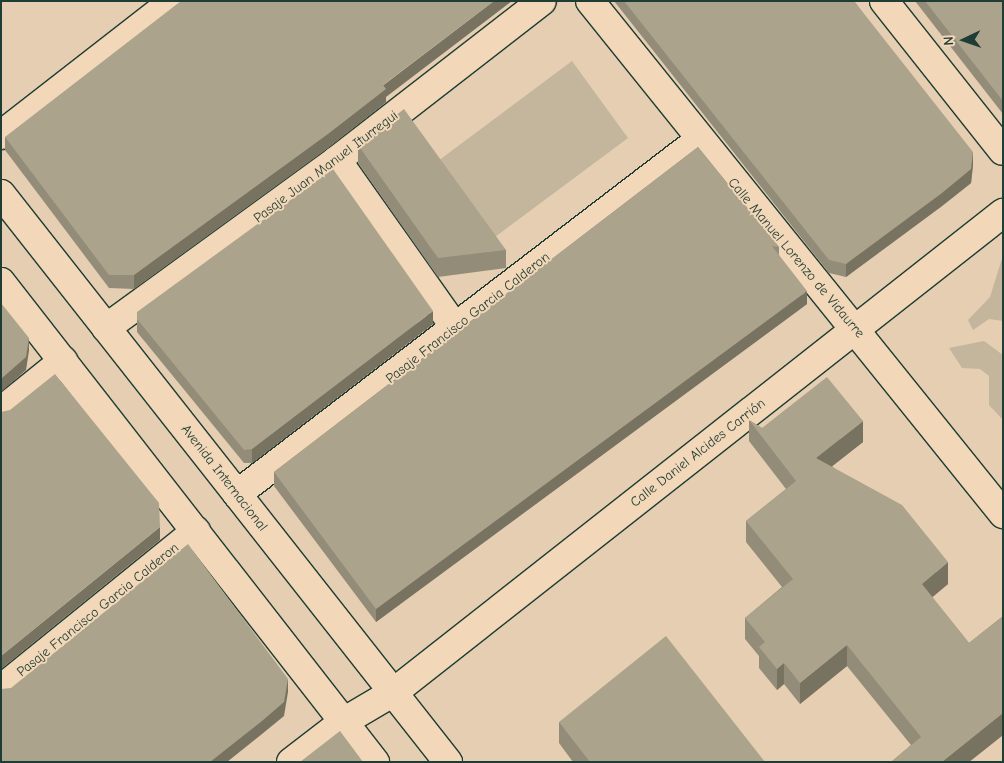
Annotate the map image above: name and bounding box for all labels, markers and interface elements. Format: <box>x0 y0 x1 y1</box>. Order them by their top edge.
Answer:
north arrow <box>939 15 989 65</box>
text: N <box>940 36 957 46</box>
street label: Pasaje Juan Manuel Iturregui <box>250 107 402 227</box>
street label: Calle Manuel Lorenzo de Vidaurre <box>724 175 868 341</box>
street label: Pasaje Francisco Garcia Calderon <box>383 249 553 387</box>
street label: Calle Daniel Alcides Carrión <box>627 395 769 511</box>
street label: Avenida Internacional <box>177 421 271 535</box>
street label: Pasaje Francisco Garcia Calderon <box>14 539 182 681</box>

